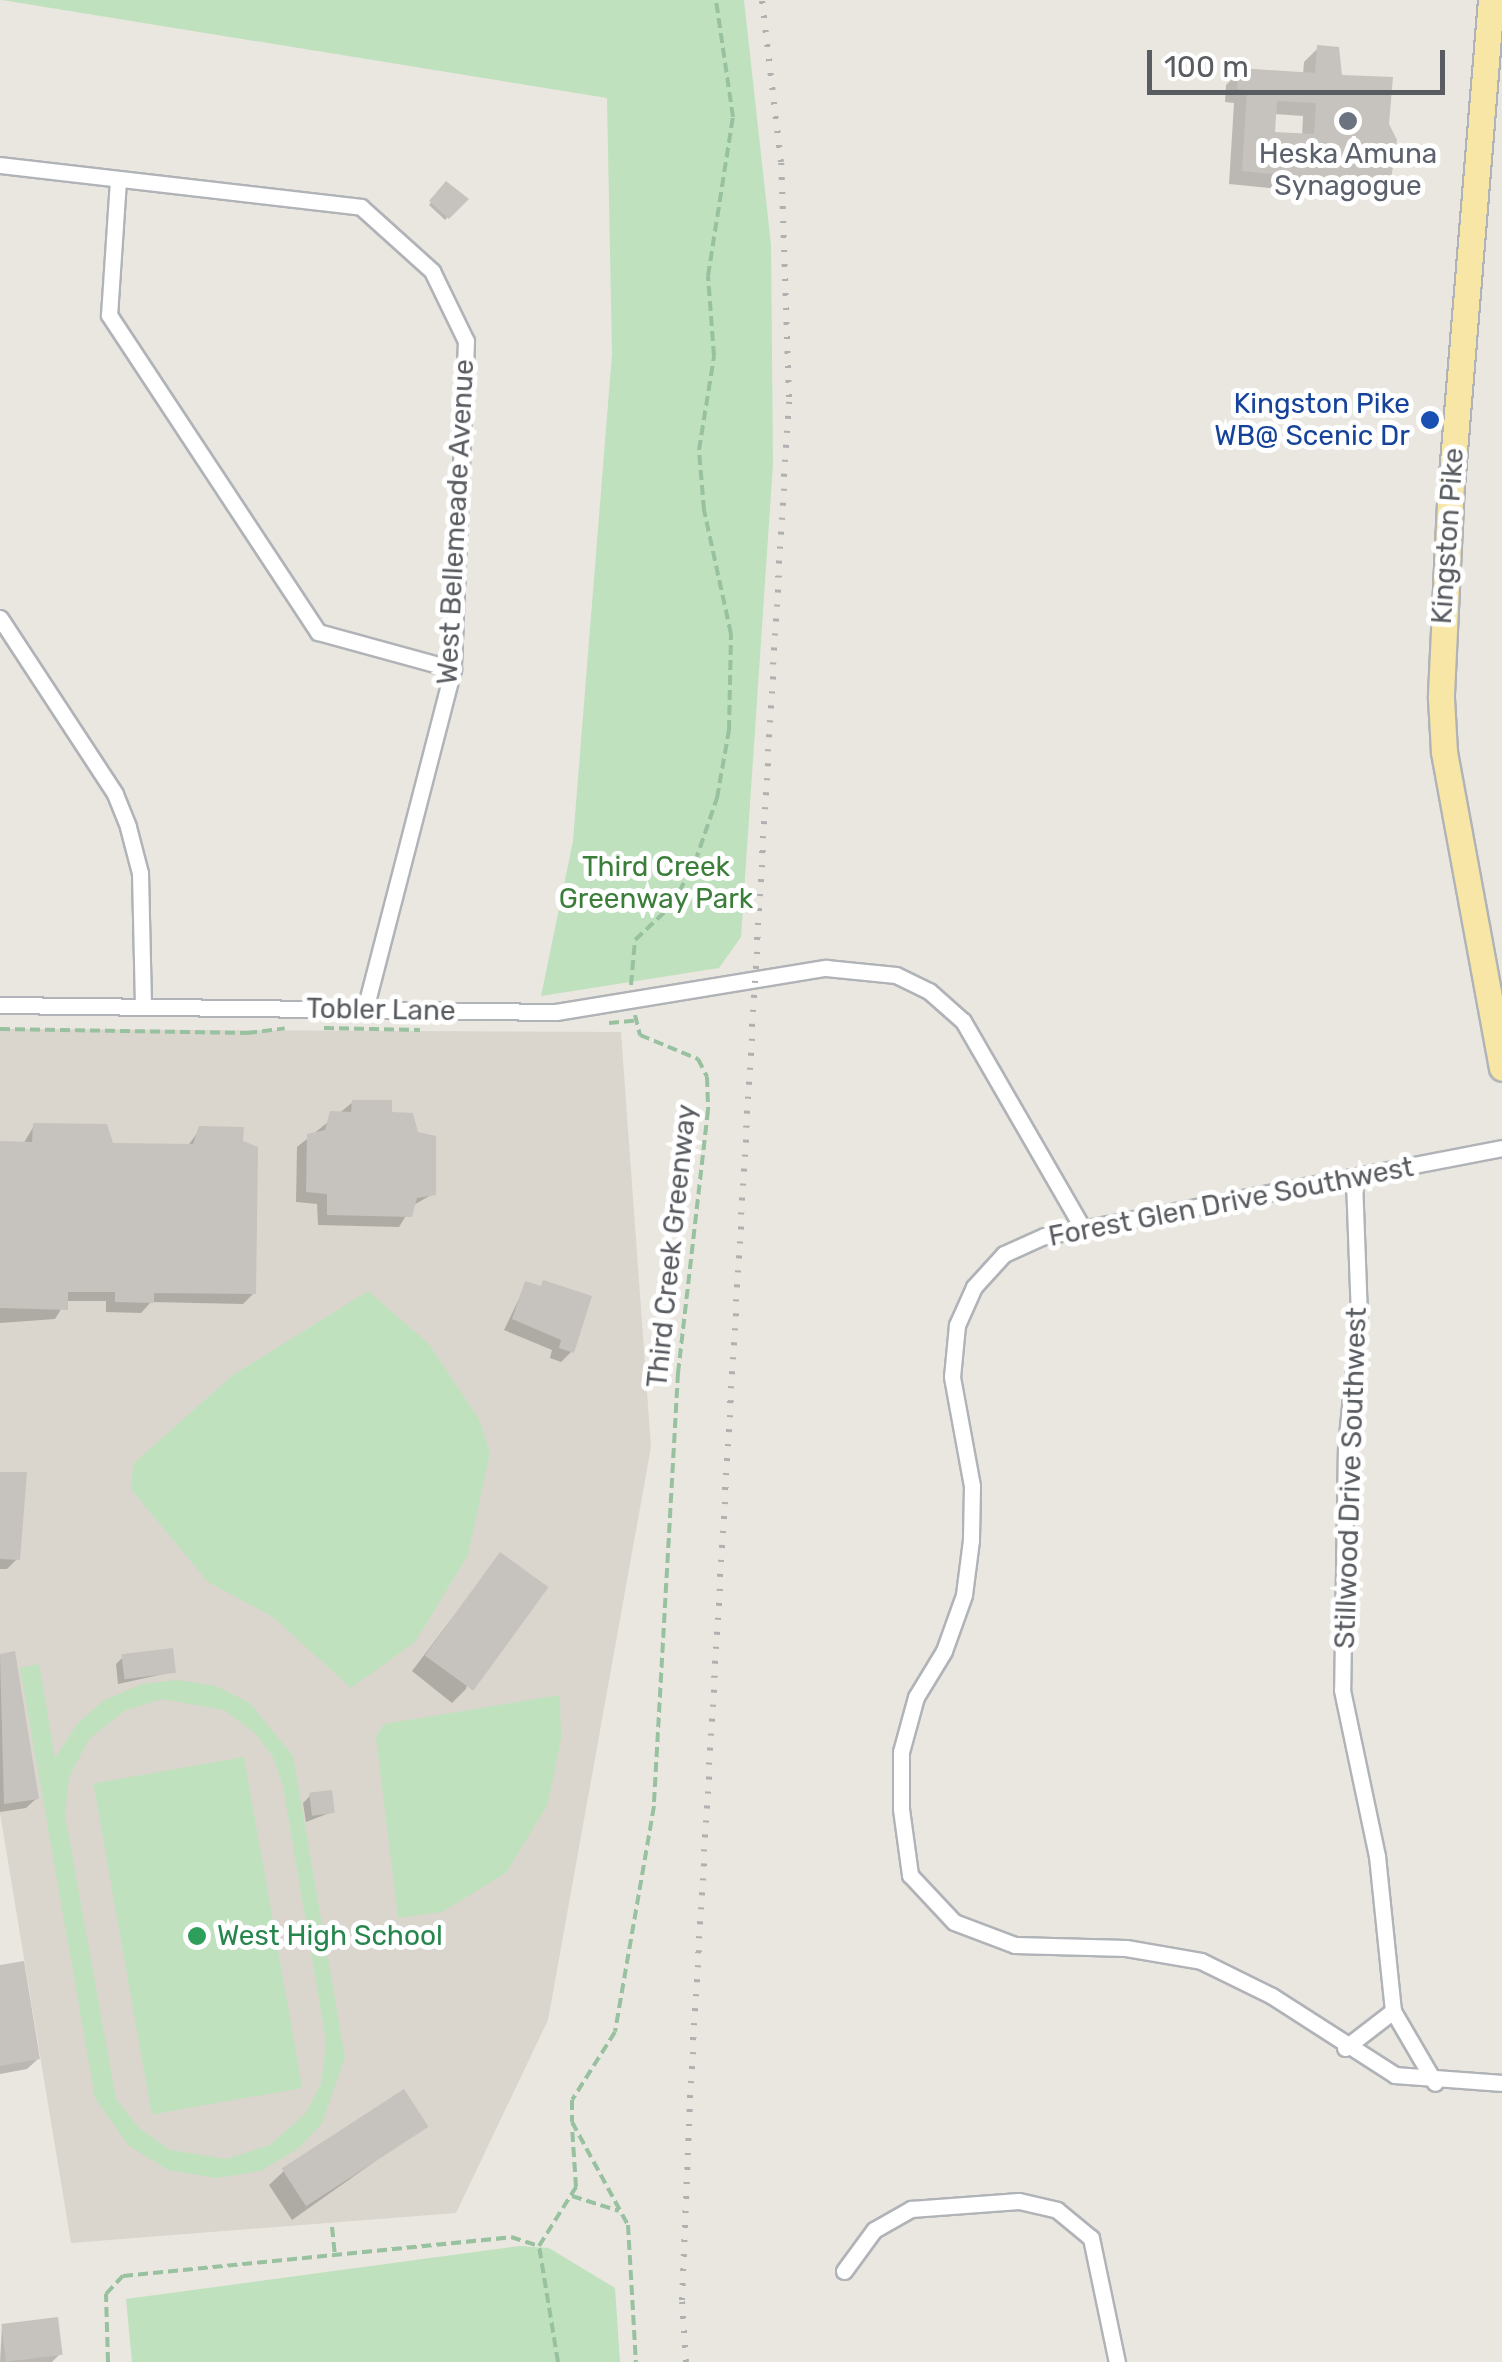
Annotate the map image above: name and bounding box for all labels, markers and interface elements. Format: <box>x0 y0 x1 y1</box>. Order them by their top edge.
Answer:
scale bar <box>1152 30 1450 92</box>
text: 100 m <box>1164 49 1249 85</box>
marker: Heska Amuna Synagogue <box>1337 110 1359 132</box>
place label: Heska Amuna Synagogue <box>1258 137 1438 203</box>
street label: West Bellemeade Avenue <box>431 358 481 686</box>
place label: Kingston Pike WB@ Scenic Dr <box>1214 387 1410 453</box>
marker: Kingston Pike WB@ Scenic Dr <box>1419 409 1441 431</box>
street label: Kingston Pike <box>1425 447 1471 625</box>
park label: Third Creek Greenway Park <box>558 850 754 916</box>
street label: Tobler Lane <box>306 992 456 1028</box>
street label: Third Creek Greenway <box>640 1102 704 1390</box>
street label: Forest Glen Drive Southwest <box>1046 1150 1416 1254</box>
street label: Stillwood Drive Southwest <box>1328 1307 1374 1649</box>
place label: West High School <box>217 1919 443 1953</box>
marker: West High School <box>186 1925 208 1947</box>

